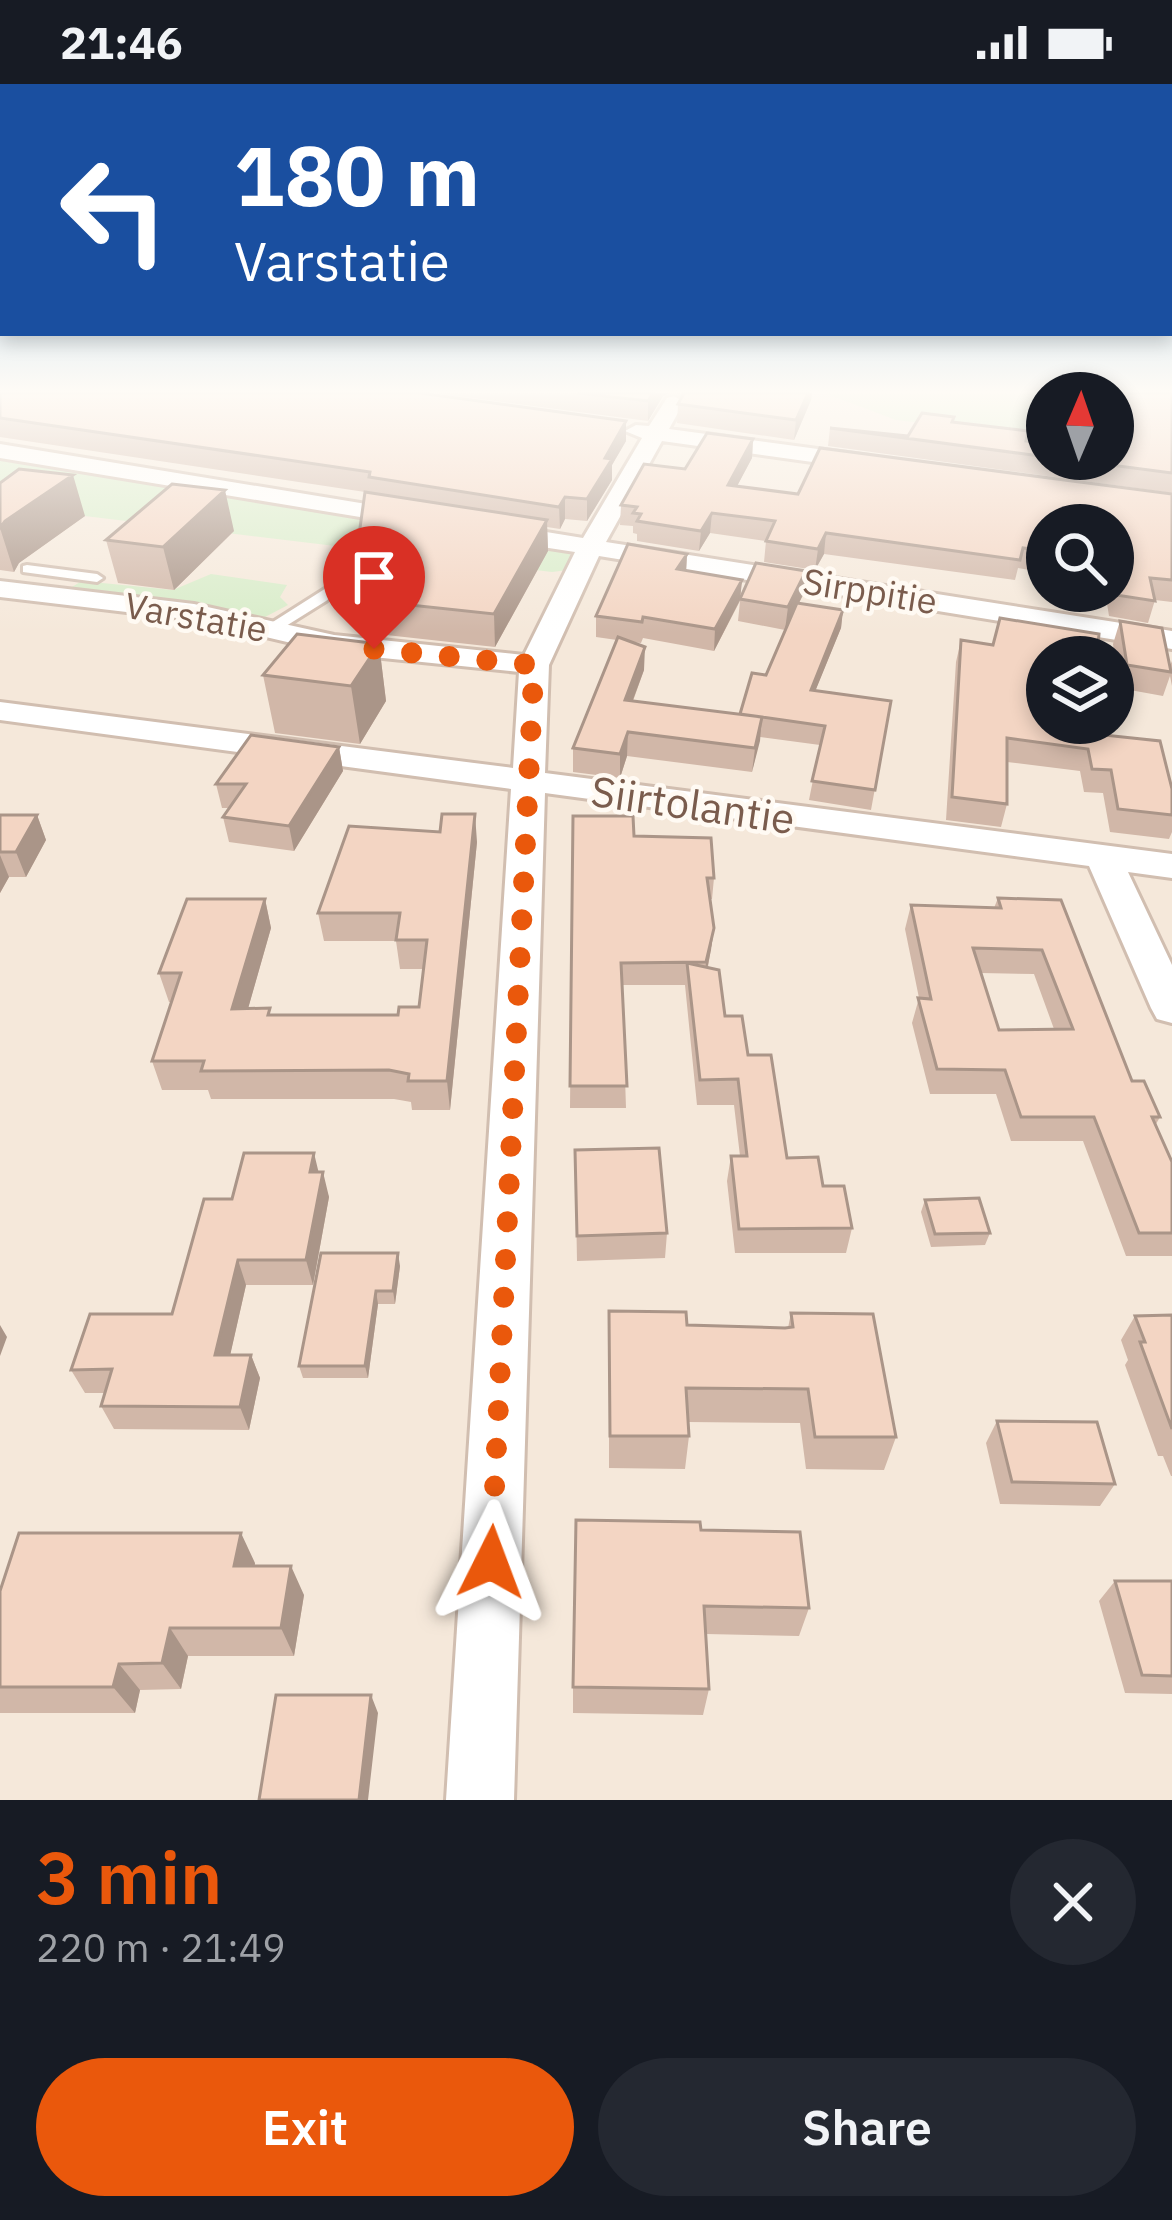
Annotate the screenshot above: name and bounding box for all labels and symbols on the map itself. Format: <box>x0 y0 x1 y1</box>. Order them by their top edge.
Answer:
north arrow <box>1026 372 1134 480</box>
pin <box>323 526 425 649</box>
street label: Sirppitie <box>800 557 941 624</box>
street label: Varstatie <box>121 581 271 652</box>
street label: Siirtolantie <box>588 763 798 846</box>
position arrow <box>428 1499 554 1625</box>

